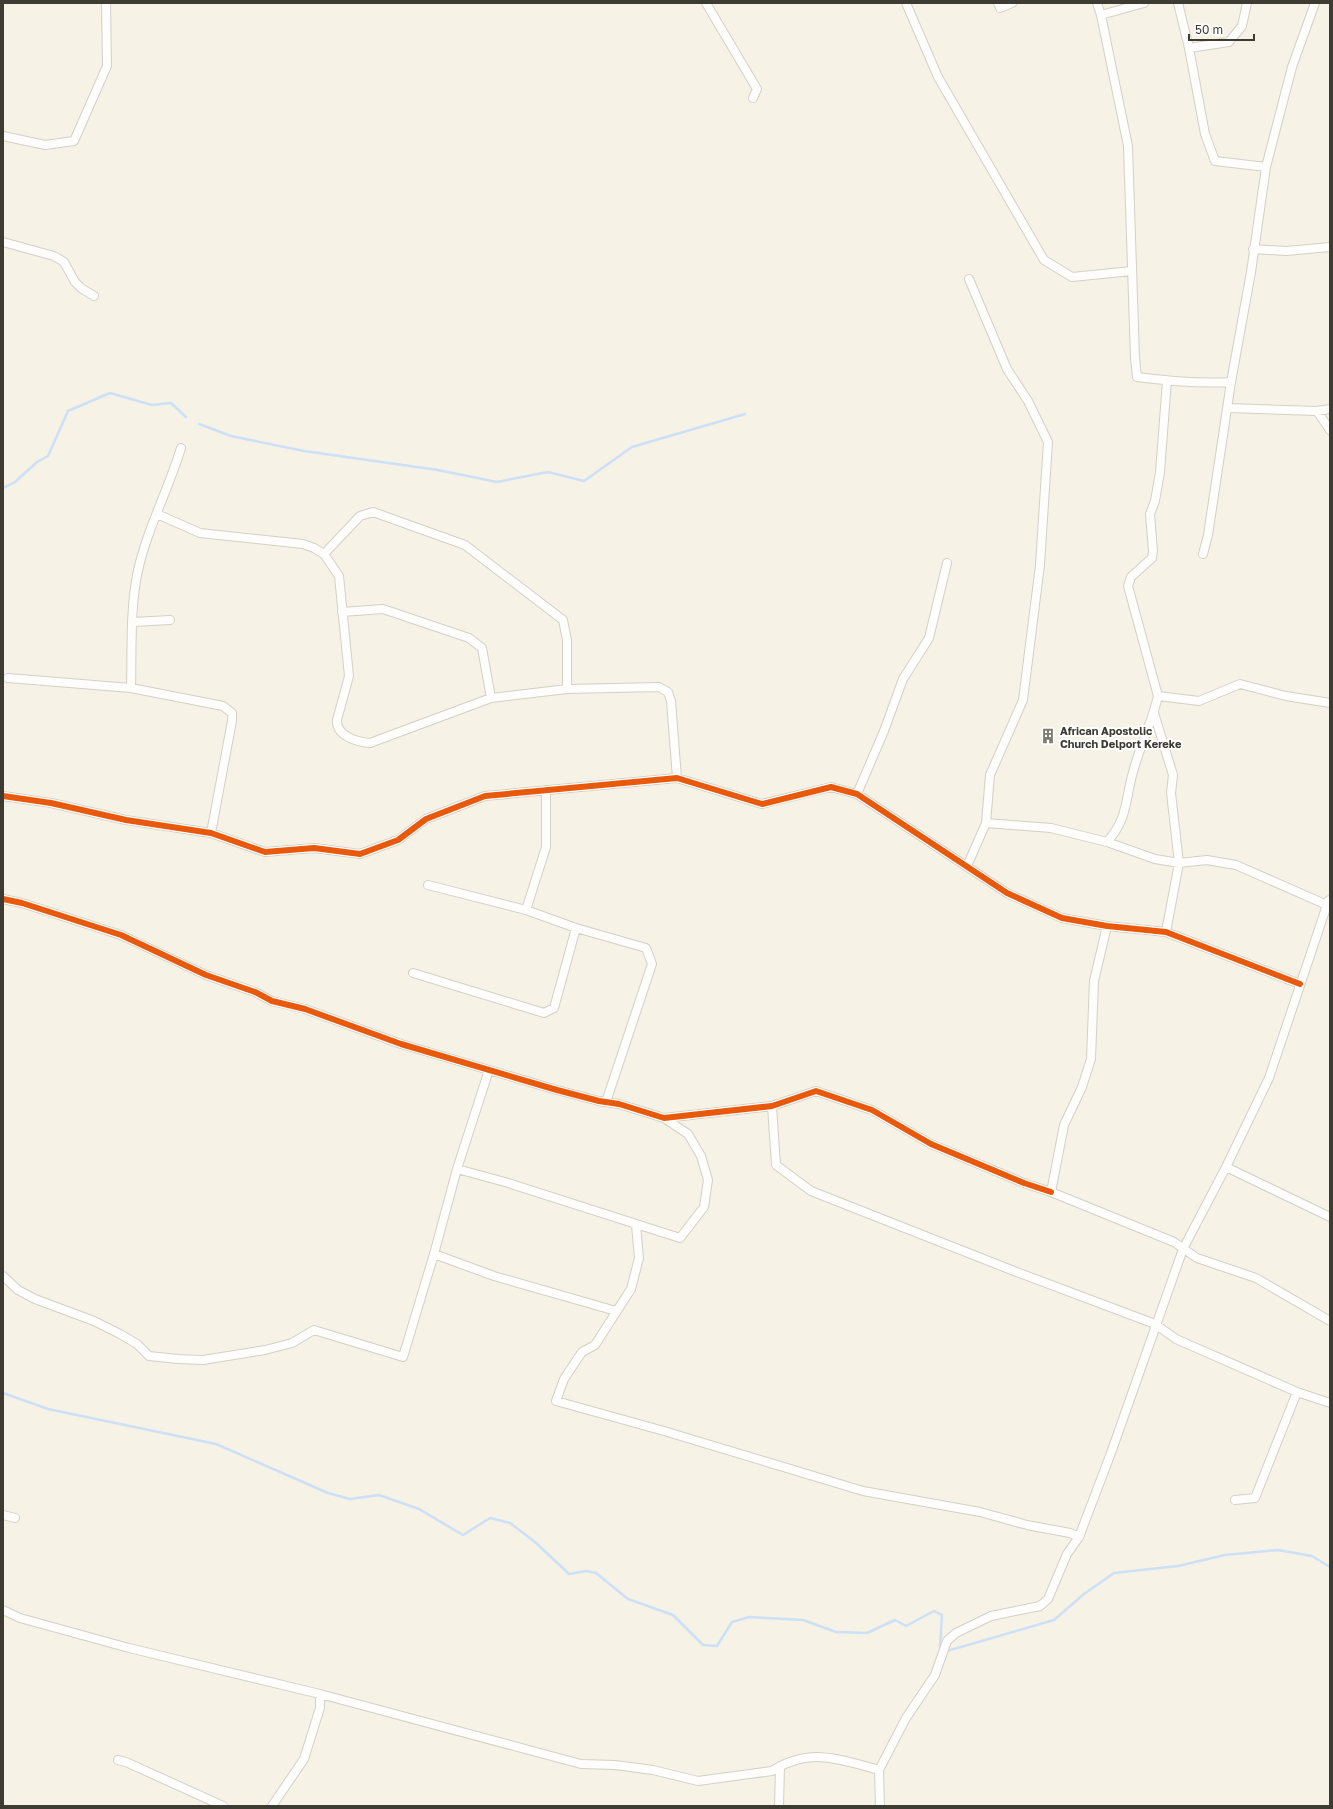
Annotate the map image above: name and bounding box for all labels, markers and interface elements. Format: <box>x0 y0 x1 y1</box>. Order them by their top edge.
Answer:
scale bar <box>1189 16 1254 42</box>
text: 50 m <box>1195 22 1223 37</box>
place label: African Apostolic Church Delport Kereke <box>1060 724 1182 750</box>
building icon: African Apostolic Church Delport Kereke <box>1039 727 1057 745</box>

